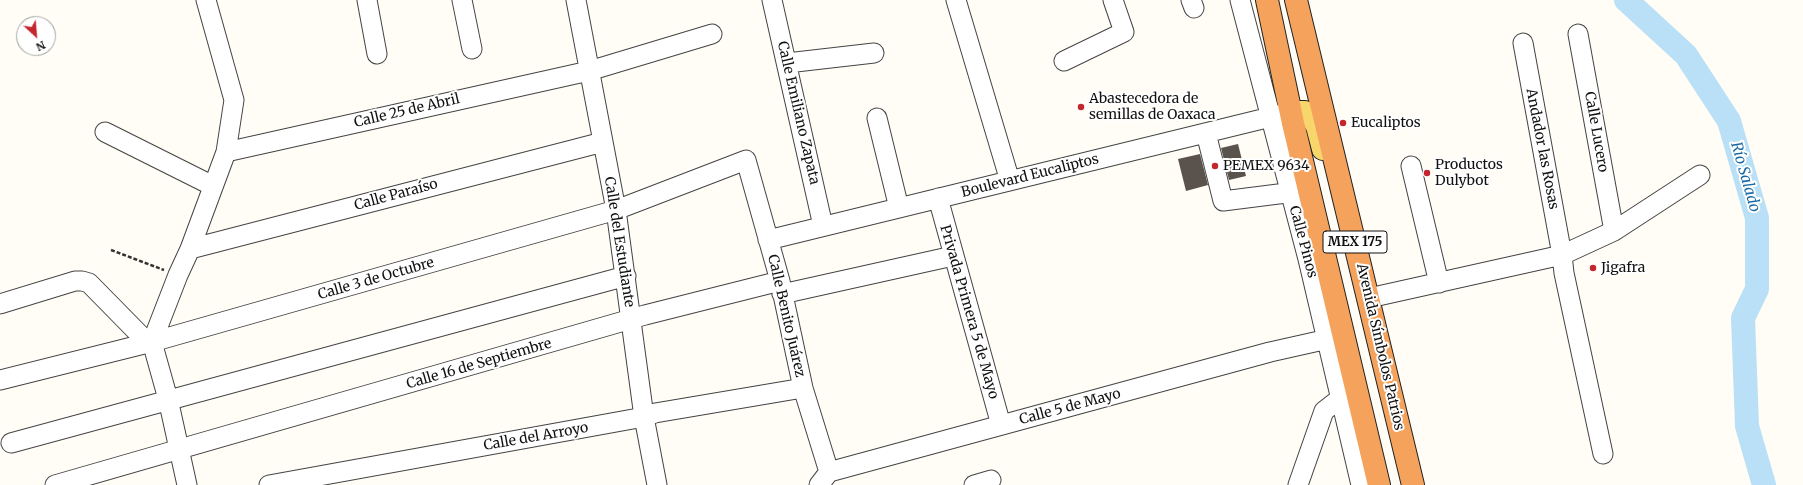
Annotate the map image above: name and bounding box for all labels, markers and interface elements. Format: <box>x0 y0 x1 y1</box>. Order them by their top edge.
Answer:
north arrow <box>16 16 56 56</box>
text: N <box>34 38 48 54</box>
street label: Calle Emiliano Zapata <box>773 40 823 186</box>
street label: Andador las Rosas <box>1522 87 1562 211</box>
street label: Calle Lucero <box>1581 90 1611 174</box>
street label: Calle 25 de Abril <box>353 91 461 131</box>
place label: Abastecedora de semillas de Oaxaca <box>1089 91 1215 124</box>
marker: Abastecedora de semillas de Oaxaca <box>1076 102 1086 112</box>
place label: Eucaliptos <box>1351 115 1421 131</box>
marker: Eucaliptos <box>1338 118 1348 128</box>
water label: Río Salado <box>1726 140 1764 214</box>
street label: Boulevard Eucaliptos <box>960 151 1100 201</box>
place label: Productos Dulybot <box>1435 157 1503 190</box>
place label: PEMEX 9634 <box>1223 158 1310 174</box>
marker: PEMEX 9634 <box>1210 161 1220 171</box>
marker: Productos Dulybot <box>1422 168 1432 178</box>
street label: Calle Paraíso <box>352 176 440 214</box>
street label: Calle del Estudiante <box>600 176 638 308</box>
street label: Calle Pinos <box>1285 204 1321 280</box>
street label: Privada Primera 5 de Mayo <box>936 223 1002 401</box>
road number: MEX 175 <box>1323 231 1387 253</box>
street label: Calle Benito Juárez <box>764 253 808 379</box>
street label: Calle 3 de Octubre <box>316 254 436 304</box>
place label: Jigafra <box>1601 260 1645 276</box>
street label: Avenida Símbolos Patrios <box>1353 262 1407 432</box>
marker: Jigafra <box>1588 263 1598 273</box>
street label: Calle 16 de Septiembre <box>405 335 553 393</box>
street label: Calle 5 de Mayo <box>1018 385 1122 429</box>
street label: Calle del Arroyo <box>482 420 590 454</box>

